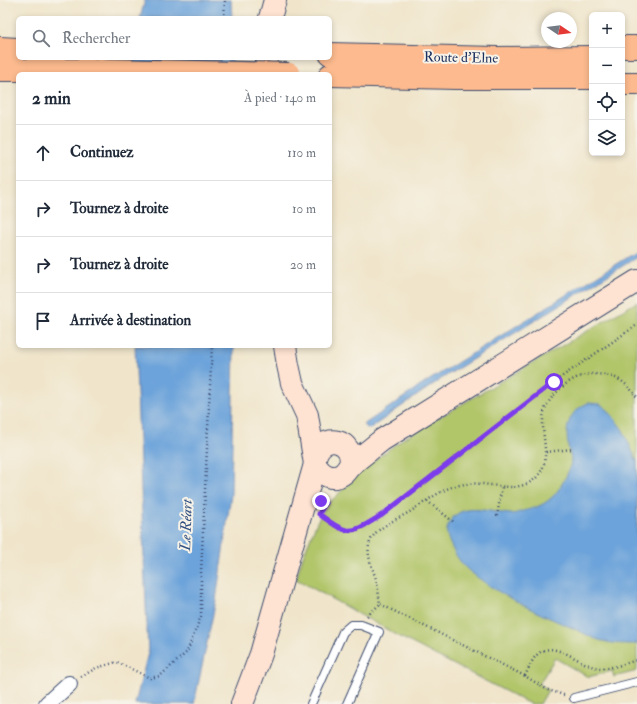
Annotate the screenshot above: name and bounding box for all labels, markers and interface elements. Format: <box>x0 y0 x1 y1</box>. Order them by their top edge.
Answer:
north arrow <box>541 12 577 48</box>
map controls <box>589 12 625 156</box>
button: + <box>589 12 625 48</box>
search box <box>16 16 332 60</box>
icon: search <box>30 27 52 49</box>
text: Rechercher <box>62 29 130 48</box>
street label: Route d'Elne <box>424 48 498 67</box>
button: − <box>589 48 625 84</box>
button: locate <box>589 84 625 120</box>
text: 2 min <box>32 88 71 109</box>
text: À pied · 140 m <box>244 90 316 106</box>
button: layers <box>589 120 625 156</box>
icon: ahead <box>32 142 54 164</box>
text: Continuez <box>70 143 134 162</box>
text: 110 m <box>287 145 316 161</box>
icon: right <box>32 198 54 220</box>
text: Tournez à droite <box>70 199 169 218</box>
text: 10 m <box>292 201 316 217</box>
icon: right <box>32 254 54 276</box>
text: Tournez à droite <box>70 255 169 274</box>
text: 20 m <box>290 257 316 273</box>
icon: arrive <box>32 310 54 332</box>
text: Arrivée à destination <box>70 311 191 330</box>
route start <box>545 373 563 391</box>
route end <box>312 492 330 510</box>
water label: Le Réart <box>176 498 197 552</box>

